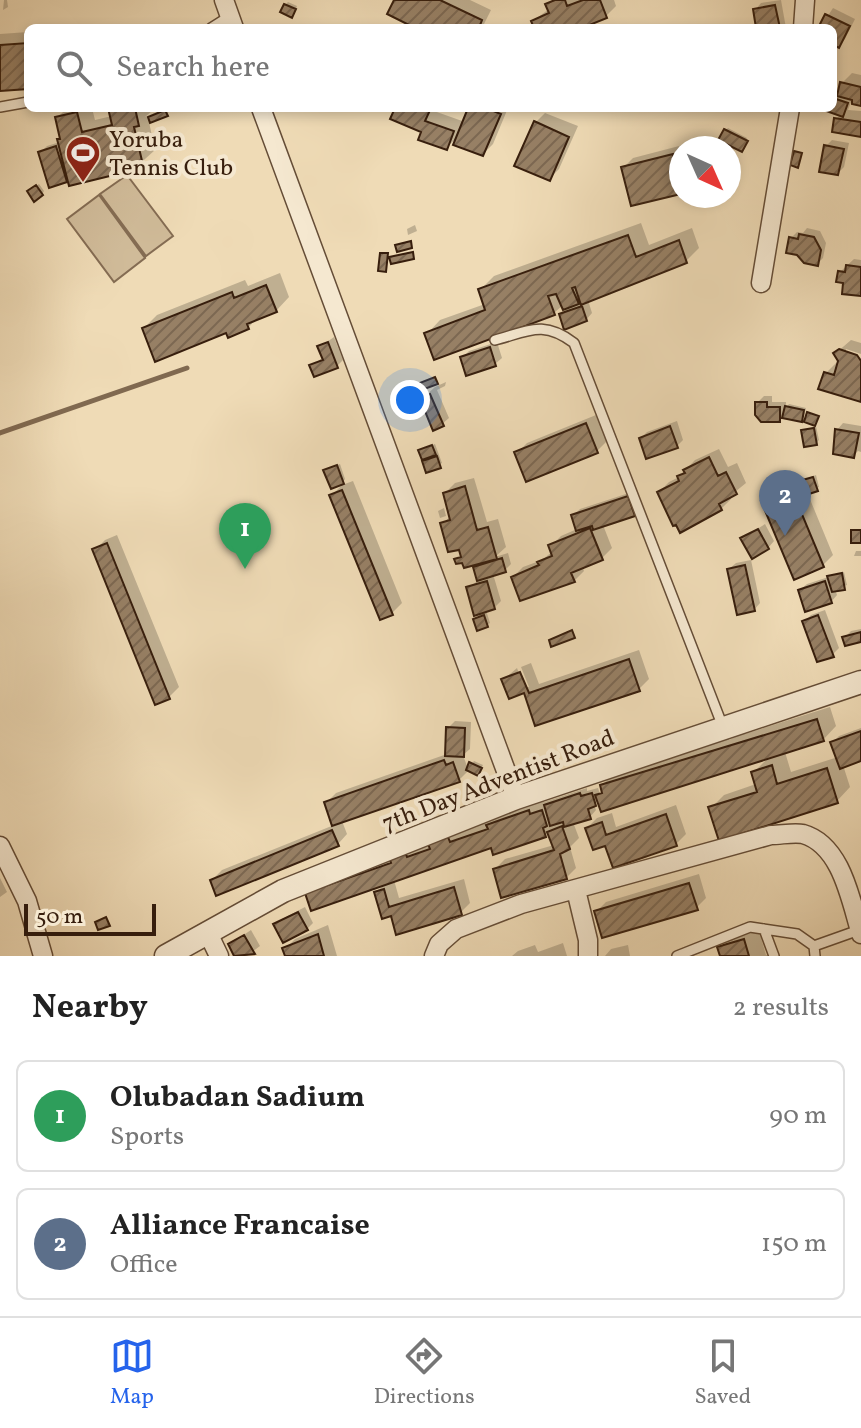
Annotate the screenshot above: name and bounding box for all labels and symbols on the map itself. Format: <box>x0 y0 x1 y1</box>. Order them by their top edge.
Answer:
place label: Yoruba Tennis Club <box>109 124 233 186</box>
sports icon: Yoruba Tennis Club <box>64 134 102 184</box>
north arrow <box>669 136 741 208</box>
your location <box>390 380 430 420</box>
pin: 2 <box>759 470 811 536</box>
pin: 1 <box>219 503 271 569</box>
street label: 7th Day Adventist Road <box>378 722 620 842</box>
scale bar <box>24 900 156 936</box>

